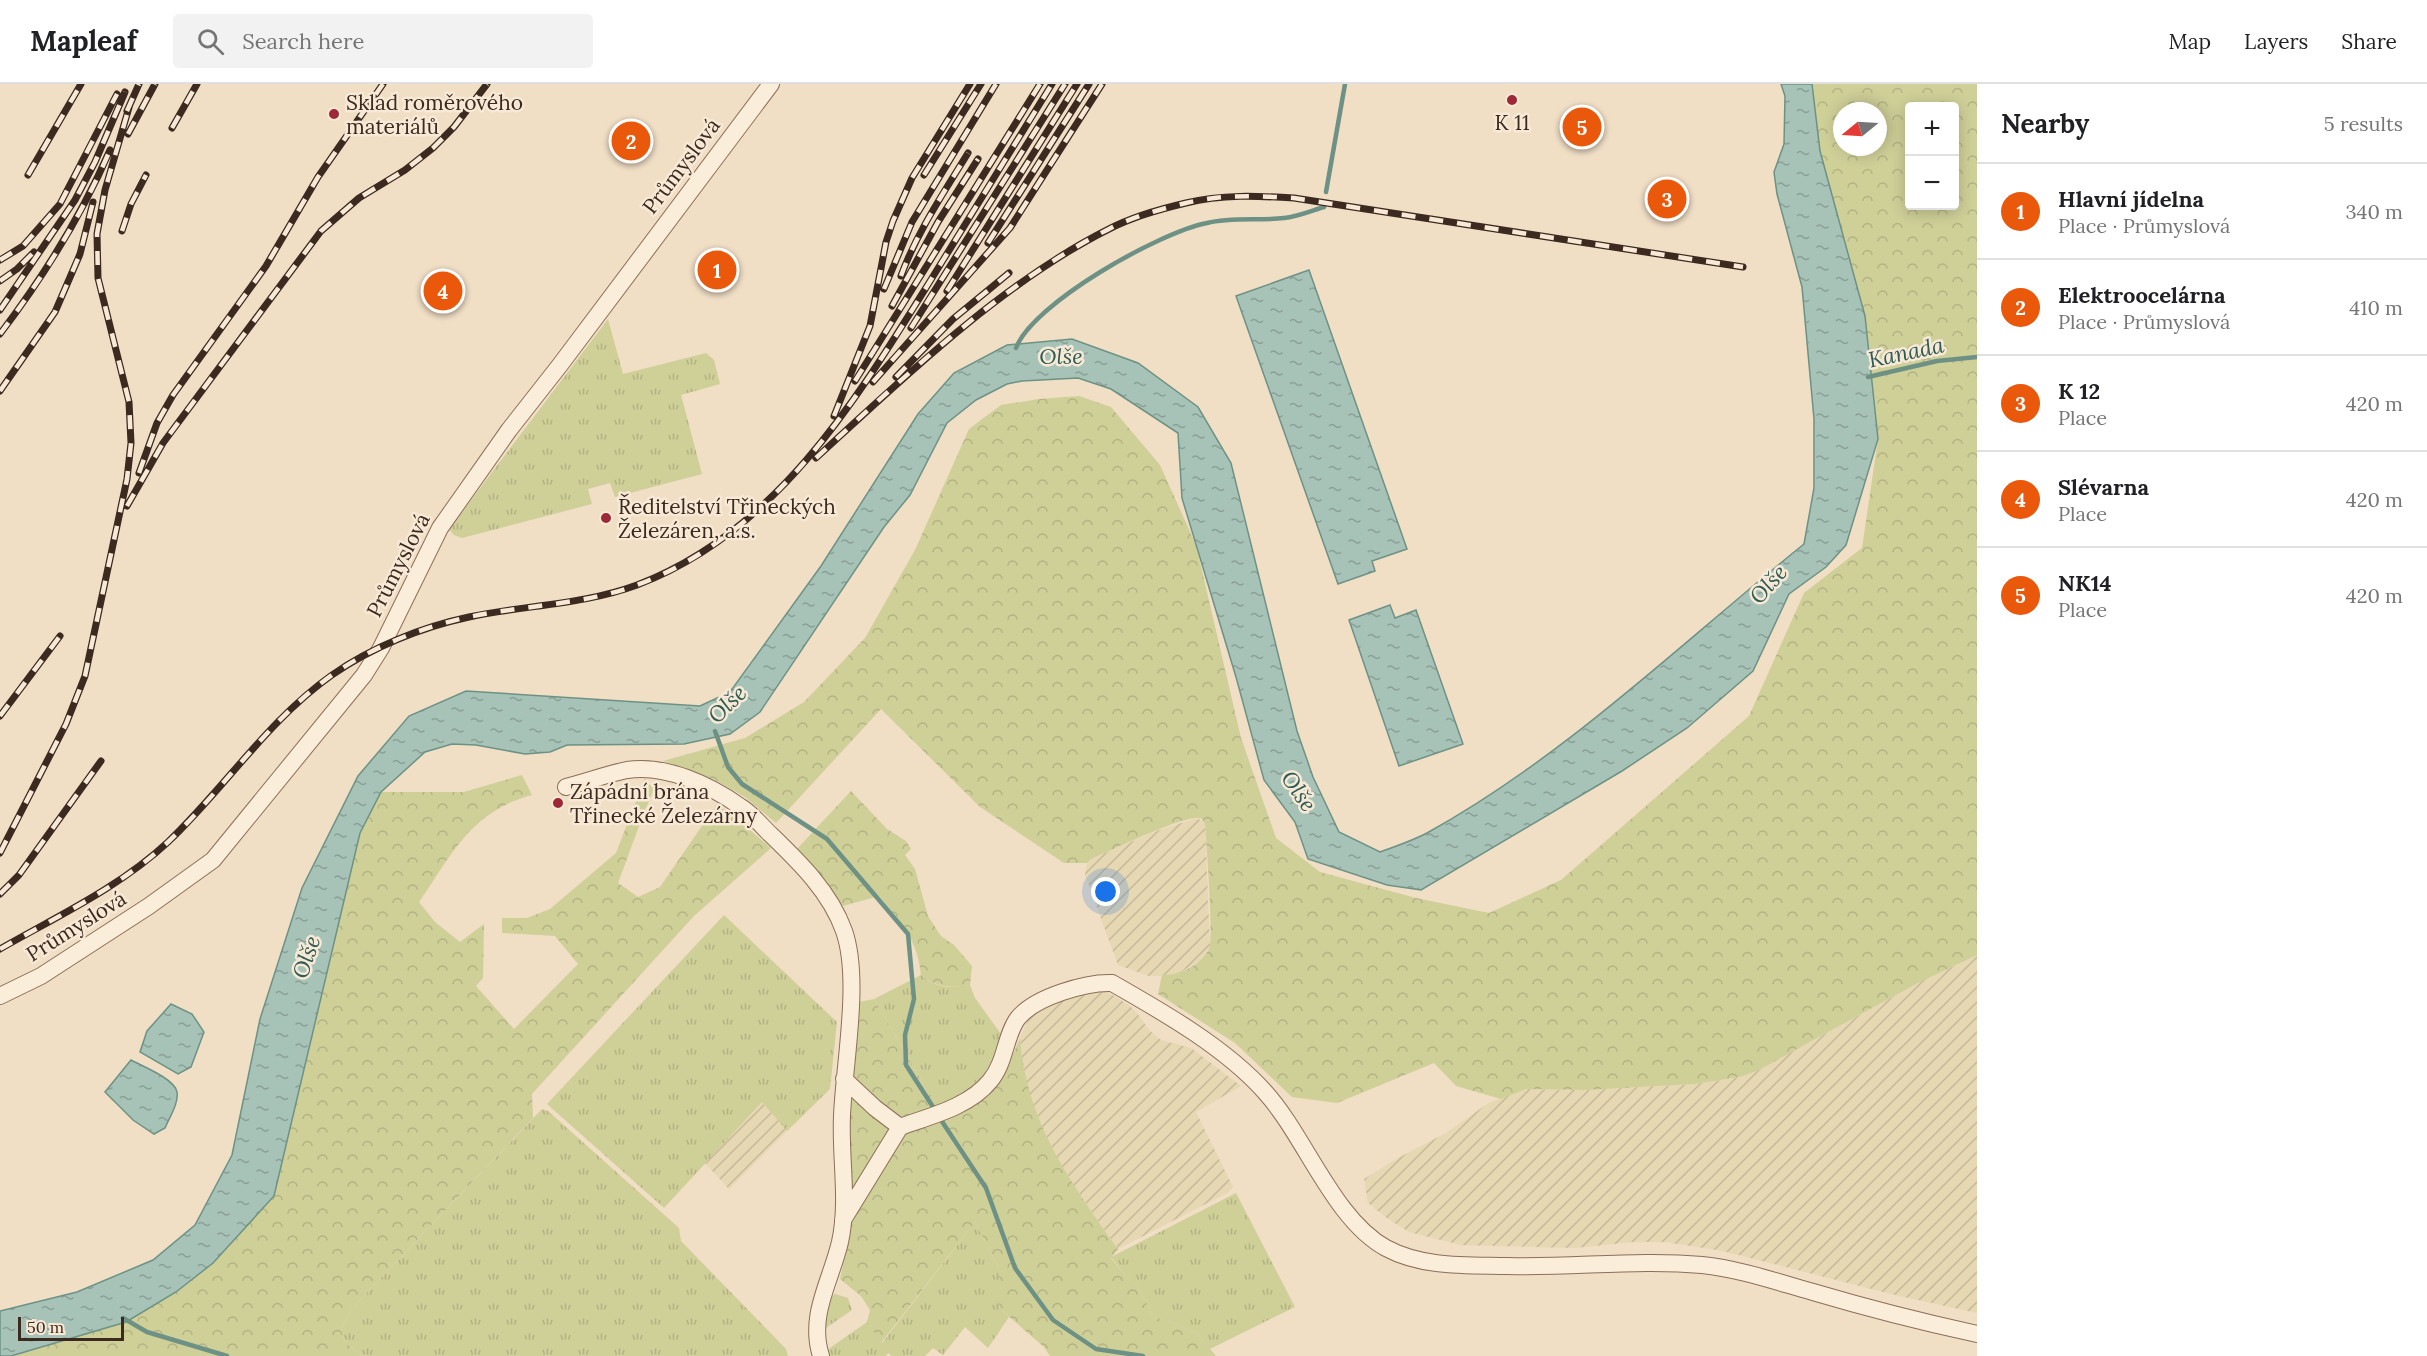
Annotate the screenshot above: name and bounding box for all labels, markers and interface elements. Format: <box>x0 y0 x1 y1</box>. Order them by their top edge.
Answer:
search box <box>173 14 593 68</box>
text: Mapleaf <box>30 23 137 59</box>
icon: search <box>194 25 227 58</box>
text: Search here <box>242 27 364 55</box>
text: Map <box>2168 28 2211 55</box>
text: Layers <box>2244 28 2308 55</box>
text: Share <box>2341 28 2397 55</box>
place label: Sklad roměrového materiálů <box>346 89 523 140</box>
marker: K 11 <box>1505 93 1519 107</box>
north arrow <box>1833 102 1887 156</box>
map controls <box>1905 102 1959 210</box>
button: + <box>1905 102 1959 156</box>
pin: 5 <box>1562 104 1602 150</box>
marker: Sklad roměrového materiálů <box>327 107 341 121</box>
text: Nearby <box>2001 107 2089 140</box>
place label: K 11 <box>1494 109 1530 136</box>
text: 5 results <box>2324 111 2403 136</box>
street label: Průmyslová <box>636 113 726 219</box>
pin: 2 <box>612 118 650 164</box>
button: − <box>1905 156 1959 210</box>
pin: 3 <box>1648 176 1686 222</box>
text: Hlavní jídelna <box>2058 185 2204 213</box>
text: 1 <box>2016 199 2025 224</box>
text: 340 m <box>2345 199 2403 224</box>
text: Place · Průmyslová <box>2058 213 2230 238</box>
pin: 1 <box>698 248 736 292</box>
pin: 4 <box>424 268 462 314</box>
text: Elektroocelárna <box>2058 281 2226 309</box>
text: 2 <box>2015 295 2026 320</box>
text: 410 m <box>2349 295 2403 320</box>
text: Place · Průmyslová <box>2058 309 2230 334</box>
water label: Kanada <box>1866 330 1947 374</box>
water label: Olše <box>1039 342 1083 370</box>
text: K 12 <box>2058 377 2100 405</box>
text: 3 <box>2015 391 2026 416</box>
text: 420 m <box>2346 391 2403 416</box>
text: Place <box>2058 405 2107 430</box>
text: Slévarna <box>2058 473 2149 501</box>
text: 4 <box>2015 487 2026 512</box>
text: 420 m <box>2346 487 2403 512</box>
place label: Ředitelství Třineckých Železáren, a.s. <box>618 493 836 544</box>
text: Place <box>2058 501 2107 526</box>
street label: Průmyslová <box>360 508 436 621</box>
marker: Ředitelství Třineckých Železáren, a.s. <box>599 511 613 525</box>
water label: Olše <box>1743 559 1793 609</box>
text: NK14 <box>2058 569 2112 597</box>
text: 5 <box>2015 583 2026 608</box>
text: 420 m <box>2346 583 2403 608</box>
text: Place <box>2058 597 2107 622</box>
water label: Olše <box>702 679 752 729</box>
water label: Olše <box>1275 765 1323 817</box>
place label: Zápádní brána Třinecké Železárny <box>570 778 757 829</box>
marker: Zápádní brána Třinecké Železárny <box>551 796 565 810</box>
your location <box>1091 877 1120 906</box>
street label: Průmyslová <box>21 885 131 967</box>
water label: Olše <box>286 932 326 982</box>
scale bar <box>18 1314 124 1342</box>
text: 50 m <box>27 1317 64 1337</box>

